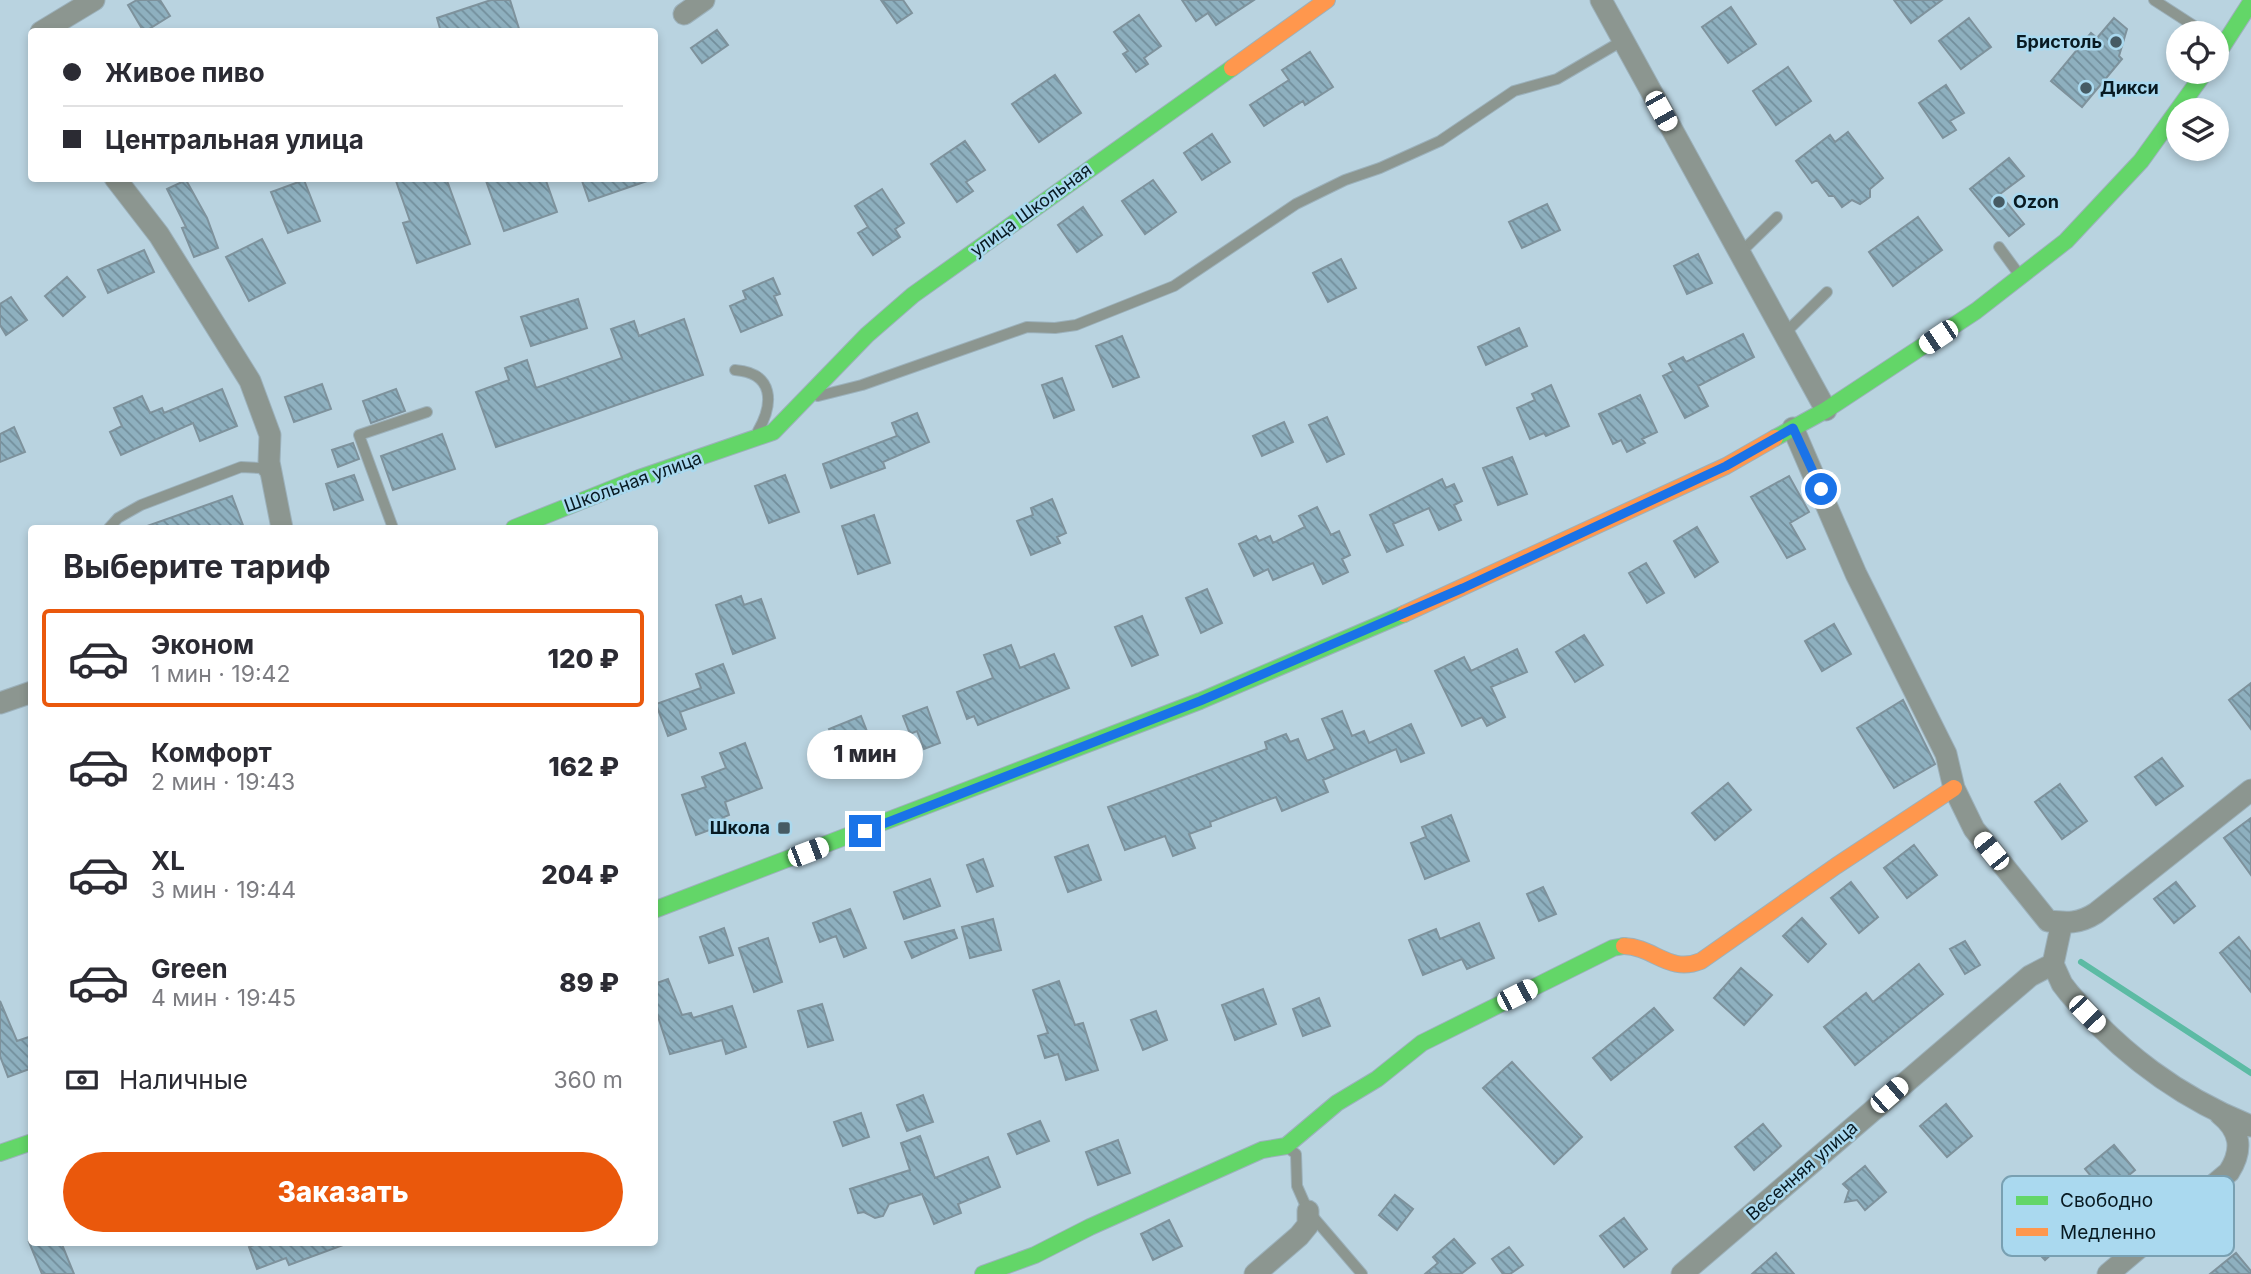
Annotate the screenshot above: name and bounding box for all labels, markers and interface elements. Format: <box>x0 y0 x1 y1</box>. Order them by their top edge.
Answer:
map controls <box>2166 21 2229 161</box>
button: locate <box>2166 21 2229 84</box>
place label: Бристоль <box>2016 31 2102 52</box>
marker: Бристоль <box>2108 34 2124 50</box>
text: Живое пиво <box>105 57 265 88</box>
place label: Дикси <box>2100 77 2159 98</box>
marker: Дикси <box>2078 80 2094 96</box>
car <box>1642 88 1681 134</box>
button: layers <box>2166 98 2229 161</box>
text: Центральная улица <box>105 124 364 155</box>
street label: улица Школьная <box>966 159 1095 261</box>
place label: Ozon <box>2013 191 2059 212</box>
marker: Ozon <box>1991 194 2007 210</box>
car <box>1915 317 1962 357</box>
street label: Школьная улица <box>561 447 704 516</box>
route start <box>1805 473 1837 505</box>
text: Выберите тариф <box>63 547 331 586</box>
icon: car <box>67 627 130 690</box>
text: Эконом <box>151 629 254 660</box>
text: 120 ₽ <box>548 643 619 674</box>
text: 1 мин · 19:42 <box>151 660 290 688</box>
callout: 1 мин <box>807 730 923 778</box>
icon: car <box>67 735 130 798</box>
text: Комфорт <box>151 737 272 768</box>
text: 1 мин <box>833 740 897 768</box>
text: 162 ₽ <box>548 751 619 782</box>
text: 2 мин · 19:43 <box>151 768 295 796</box>
route end <box>849 815 881 847</box>
place label: Школа <box>710 817 770 838</box>
marker: Школа <box>776 820 792 836</box>
car <box>1970 828 2013 874</box>
car <box>785 835 832 869</box>
icon: car <box>67 843 130 906</box>
text: XL <box>151 845 185 876</box>
text: 204 ₽ <box>541 859 619 890</box>
text: 3 мин · 19:44 <box>151 876 296 904</box>
icon: car <box>67 951 130 1014</box>
text: Green <box>151 953 228 984</box>
text: 89 ₽ <box>559 967 619 998</box>
car <box>1494 976 1541 1014</box>
text: 4 мин · 19:45 <box>151 984 296 1012</box>
car <box>2065 992 2110 1036</box>
icon: cash <box>63 1061 101 1099</box>
text: Наличные <box>119 1064 248 1095</box>
text: 360 m <box>553 1066 623 1094</box>
car <box>1867 1073 1912 1117</box>
street label: Весенняя улица <box>1742 1117 1862 1225</box>
button: Заказать <box>63 1152 623 1232</box>
legend <box>2002 1176 2234 1256</box>
text: Свободно <box>2060 1189 2153 1212</box>
text: Медленно <box>2060 1221 2156 1244</box>

